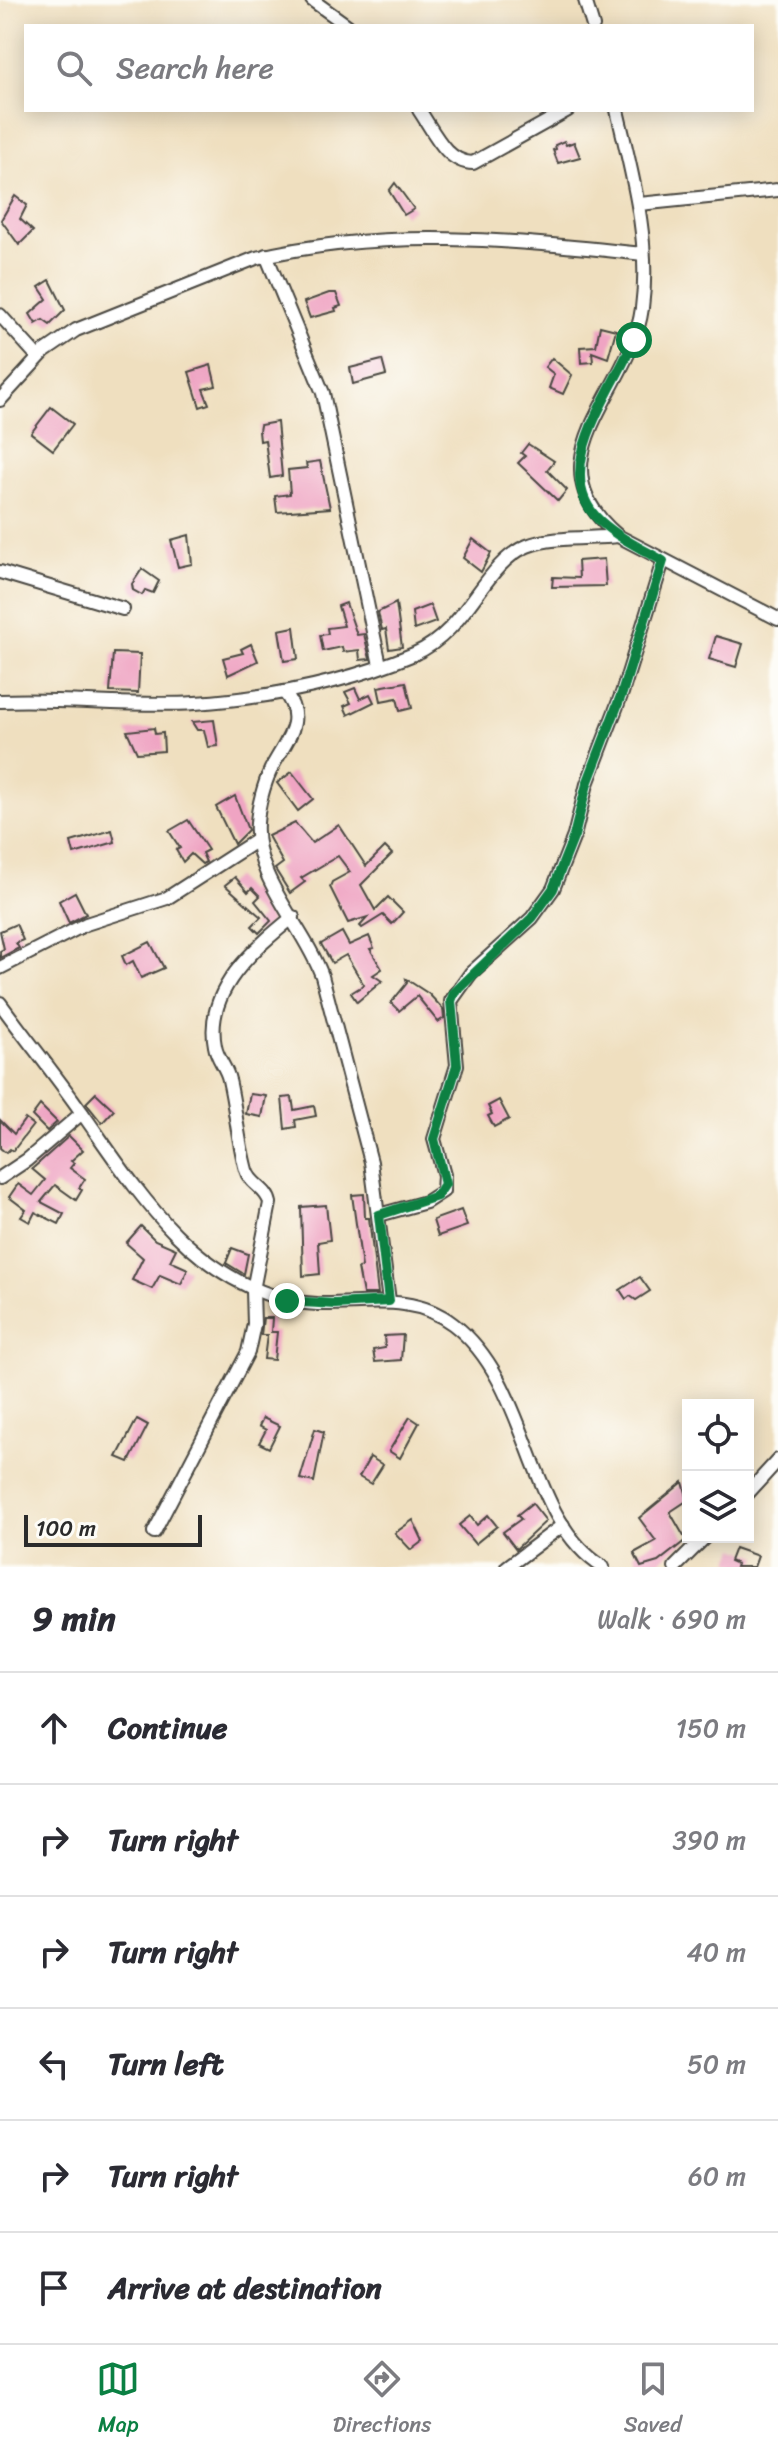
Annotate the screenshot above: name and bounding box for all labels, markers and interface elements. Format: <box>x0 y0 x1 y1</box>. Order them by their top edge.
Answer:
search box <box>24 24 754 112</box>
text: Search here <box>116 41 274 95</box>
icon: search <box>52 46 96 90</box>
route start <box>616 322 652 358</box>
route end <box>269 1283 305 1319</box>
map controls <box>682 1399 754 1543</box>
button: locate <box>682 1399 754 1471</box>
button: layers <box>682 1471 754 1543</box>
text: 100 m <box>36 1509 96 1548</box>
scale bar <box>24 1511 202 1547</box>
text: 9 min <box>32 1589 116 1649</box>
text: Walk · 690 m <box>597 1596 746 1642</box>
text: Continue <box>108 1701 227 1755</box>
text: 150 m <box>676 1705 746 1751</box>
icon: ahead <box>32 1706 76 1750</box>
text: Turn right <box>108 1813 238 1867</box>
text: 390 m <box>673 1817 746 1863</box>
icon: right <box>32 1818 76 1862</box>
text: Turn right <box>108 1925 238 1979</box>
text: 40 m <box>687 1929 746 1975</box>
icon: right <box>32 1930 76 1974</box>
text: Turn left <box>108 2037 224 2091</box>
text: 50 m <box>687 2041 746 2087</box>
icon: left <box>32 2042 76 2086</box>
text: Turn right <box>108 2149 238 2203</box>
text: 60 m <box>688 2153 746 2199</box>
icon: right <box>32 2154 76 2198</box>
text: Arrive at destination <box>108 2261 382 2315</box>
icon: arrive <box>32 2266 76 2310</box>
tab: Map <box>96 2357 140 2444</box>
tab: Directions <box>333 2357 431 2444</box>
tab: Saved <box>624 2357 682 2444</box>

